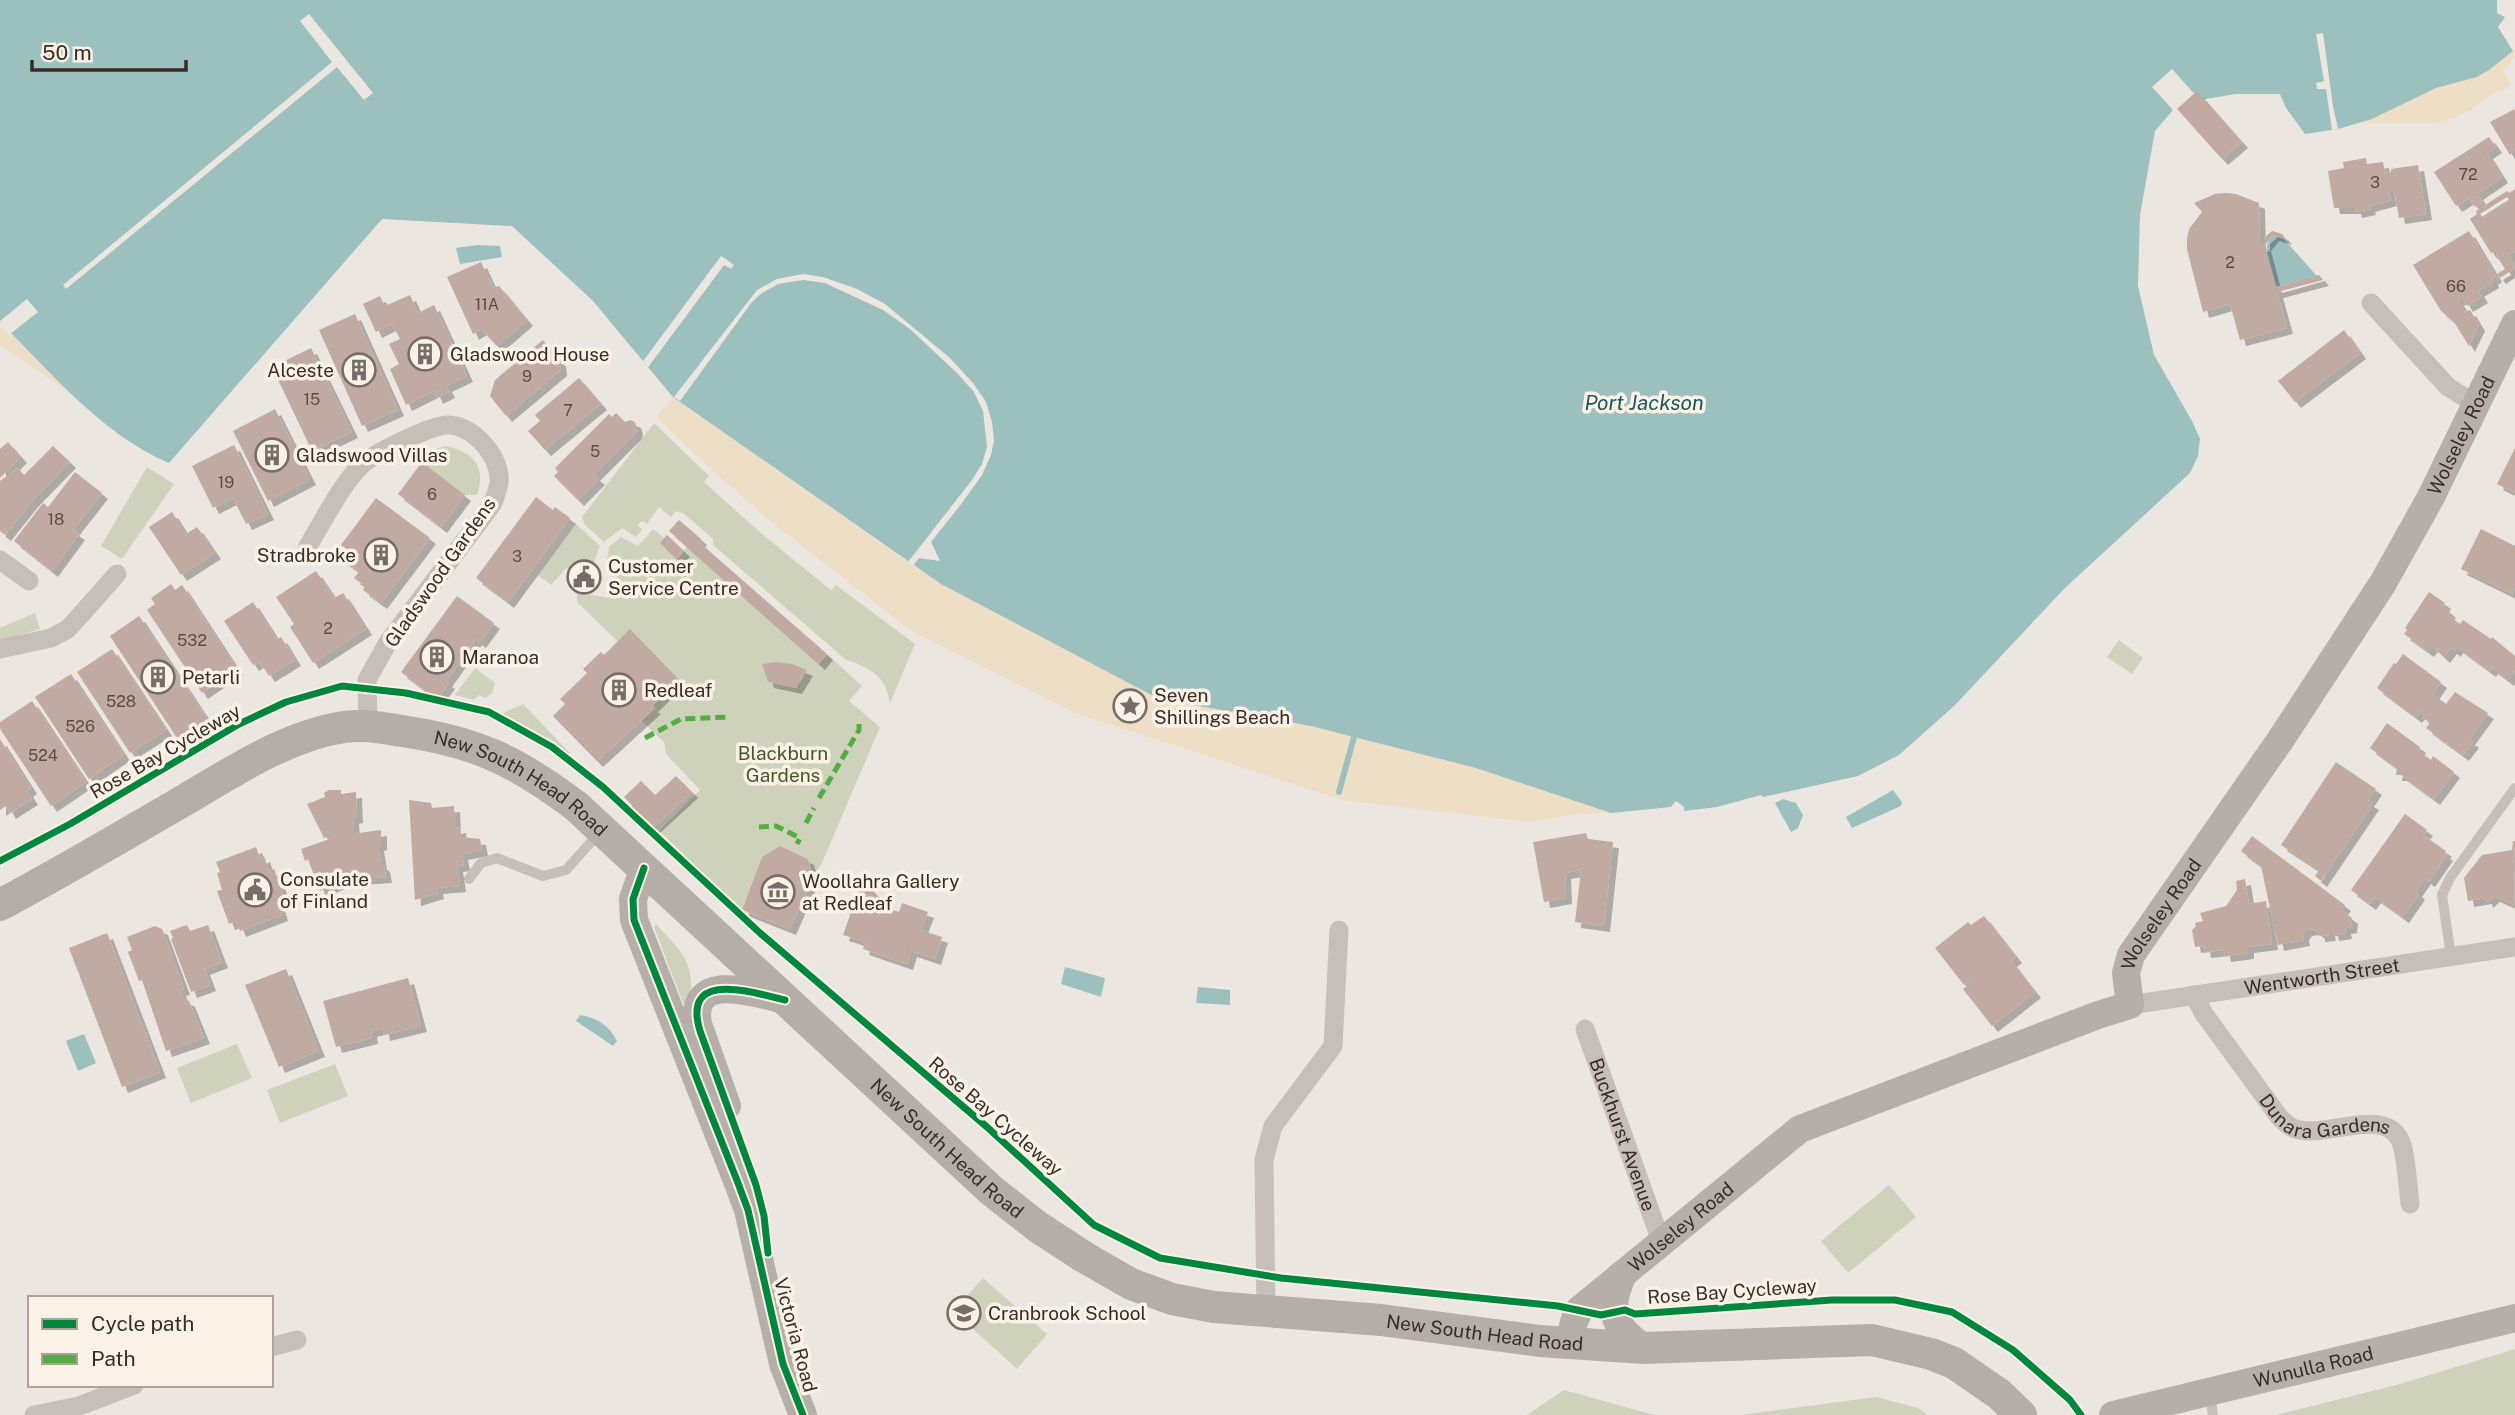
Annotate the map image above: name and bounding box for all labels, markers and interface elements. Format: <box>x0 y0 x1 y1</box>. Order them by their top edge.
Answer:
scale bar <box>32 28 186 72</box>
text: 50 m <box>42 40 92 65</box>
house number: 72 <box>2458 165 2478 184</box>
house number: 3 <box>2370 173 2380 192</box>
house number: 2 <box>2225 253 2235 272</box>
house number: 66 <box>2446 277 2466 296</box>
house number: 11A <box>475 295 499 314</box>
building icon: Gladswood House <box>406 335 444 373</box>
place label: Gladswood House <box>450 343 610 365</box>
building icon: Alceste <box>340 351 378 389</box>
place label: Alceste <box>267 359 334 381</box>
house number: 9 <box>522 367 532 386</box>
street label: Wolseley Road <box>2423 372 2499 499</box>
house number: 15 <box>304 390 320 409</box>
water label: Port Jackson <box>1584 390 1704 415</box>
house number: 7 <box>563 401 573 420</box>
building icon: Gladswood Villas <box>253 436 291 474</box>
house number: 5 <box>590 442 600 461</box>
place label: Gladswood Villas <box>296 444 447 466</box>
house number: 19 <box>218 473 234 492</box>
house number: 6 <box>427 485 437 504</box>
street label: Gladswood Gardens <box>380 493 500 651</box>
house number: 18 <box>48 510 64 529</box>
building icon: Stradbroke <box>362 536 400 574</box>
place label: Stradbroke <box>257 544 356 566</box>
house number: 3 <box>512 547 522 566</box>
place label: Customer Service Centre <box>608 555 739 599</box>
public building icon: Customer Service Centre <box>565 558 603 596</box>
house number: 2 <box>323 619 333 638</box>
house number: 532 <box>177 631 207 650</box>
building icon: Maranoa <box>418 638 456 676</box>
place label: Maranoa <box>462 646 539 668</box>
building icon: Petarli <box>139 658 177 696</box>
place label: Petarli <box>182 666 240 688</box>
building icon: Redleaf <box>600 671 638 709</box>
place label: Redleaf <box>644 679 712 701</box>
place label: Seven Shillings Beach <box>1154 684 1290 728</box>
place icon: Seven Shillings Beach <box>1111 687 1149 725</box>
house number: 528 <box>106 692 136 711</box>
street label: Rose Bay Cycleway <box>86 699 244 803</box>
house number: 526 <box>65 717 95 736</box>
street label: New South Head Road <box>432 726 612 841</box>
park label: Blackburn Gardens <box>738 742 828 786</box>
house number: 524 <box>28 746 58 765</box>
street label: Wolseley Road <box>2117 854 2206 972</box>
place label: Consulate of Finland <box>280 868 369 912</box>
place label: Woollahra Gallery at Redleaf <box>802 870 959 914</box>
public building icon: Consulate of Finland <box>236 871 274 909</box>
museum icon: Woollahra Gallery at Redleaf <box>759 873 797 911</box>
street label: Wentworth Street <box>2243 954 2401 999</box>
street label: Rose Bay Cycleway <box>925 1052 1067 1180</box>
street label: Buckhurst Avenue <box>1585 1055 1660 1214</box>
street label: New South Head Road <box>866 1073 1028 1223</box>
street label: Dunara Gardens <box>2255 1089 2394 1142</box>
street label: Wolseley Road <box>1624 1177 1738 1276</box>
street label: Rose Bay Cycleway <box>1647 1274 1817 1308</box>
street label: Victoria Road <box>770 1275 822 1395</box>
school or university icon: Cranbrook School <box>945 1294 983 1332</box>
legend <box>28 1296 273 1387</box>
place label: Cranbrook School <box>988 1302 1146 1324</box>
street label: New South Head Road <box>1385 1310 1584 1355</box>
text: Cycle path <box>91 1311 194 1336</box>
street label: Wunulla Road <box>2251 1342 2375 1392</box>
text: Path <box>91 1346 136 1371</box>

